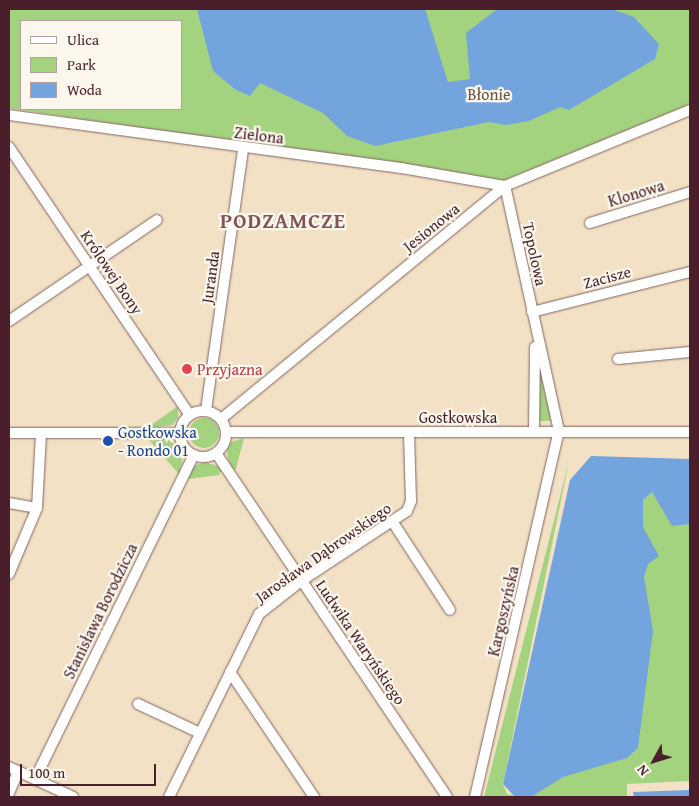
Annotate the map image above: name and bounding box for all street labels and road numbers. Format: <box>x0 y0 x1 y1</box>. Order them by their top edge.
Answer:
street label: Zielona <box>233 122 285 148</box>
street label: Klonowa <box>606 175 666 211</box>
street label: Jesionowa <box>399 198 463 256</box>
street label: Topolowa <box>519 221 551 287</box>
street label: Królowej Bony <box>77 226 147 318</box>
street label: Juranda <box>197 250 223 304</box>
street label: Zacisze <box>581 261 633 293</box>
street label: Gostkowska <box>419 407 497 427</box>
street label: Jarosława Dąbrowskiego <box>251 498 395 606</box>
street label: Stanisława Borodzicza <box>59 540 141 682</box>
street label: Kargoszyńska <box>483 564 523 658</box>
street label: Ludwika Waryńskiego <box>312 576 410 708</box>

